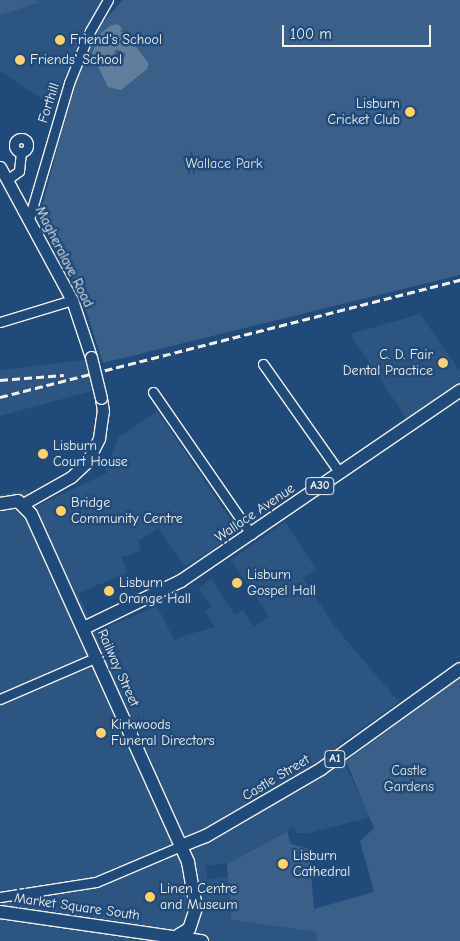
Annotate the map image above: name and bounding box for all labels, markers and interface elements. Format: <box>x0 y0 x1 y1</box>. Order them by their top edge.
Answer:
scale bar <box>285 15 434 47</box>
text: 100 m <box>290 25 332 43</box>
place label: Friend's School <box>70 32 162 48</box>
marker: Friend's School <box>54 34 66 46</box>
place label: Friends' School <box>30 52 122 68</box>
marker: Friends' School <box>14 54 26 66</box>
street label: Forthill <box>35 81 63 125</box>
place label: Lisburn Cricket Club <box>327 96 400 128</box>
marker: Lisburn Cricket Club <box>404 106 416 118</box>
park label: Wallace Park <box>185 156 263 172</box>
street label: Magheralave Road <box>31 204 97 310</box>
place label: C. D. Fair Dental Practice <box>343 347 433 380</box>
marker: C. D. Fair Dental Practice <box>437 357 449 369</box>
place label: Lisburn Court House <box>53 438 128 471</box>
marker: Lisburn Court House <box>37 448 49 460</box>
road number: A30 <box>305 476 335 496</box>
street label: Wallace Avenue <box>212 480 298 546</box>
place label: Bridge Community Centre <box>71 495 183 528</box>
marker: Bridge Community Centre <box>55 505 67 517</box>
place label: Lisburn Gospel Hall <box>247 567 316 600</box>
place label: Lisburn Orange Hall <box>119 575 191 608</box>
marker: Lisburn Gospel Hall <box>231 577 243 589</box>
marker: Lisburn Orange Hall <box>103 585 115 597</box>
street label: Railway Street <box>93 627 143 709</box>
place label: Kirkwoods Funeral Directors <box>111 717 215 750</box>
marker: Kirkwoods Funeral Directors <box>95 727 107 739</box>
road number: A1 <box>324 750 346 769</box>
street label: Castle Street <box>239 751 313 805</box>
park label: Castle Gardens <box>384 763 434 796</box>
place label: Lisburn Cathedral <box>293 848 350 880</box>
marker: Lisburn Cathedral <box>277 858 289 870</box>
place label: Linen Centre and Museum <box>160 881 237 914</box>
street label: Market Square South <box>13 890 141 924</box>
marker: Linen Centre and Museum <box>144 891 156 903</box>

